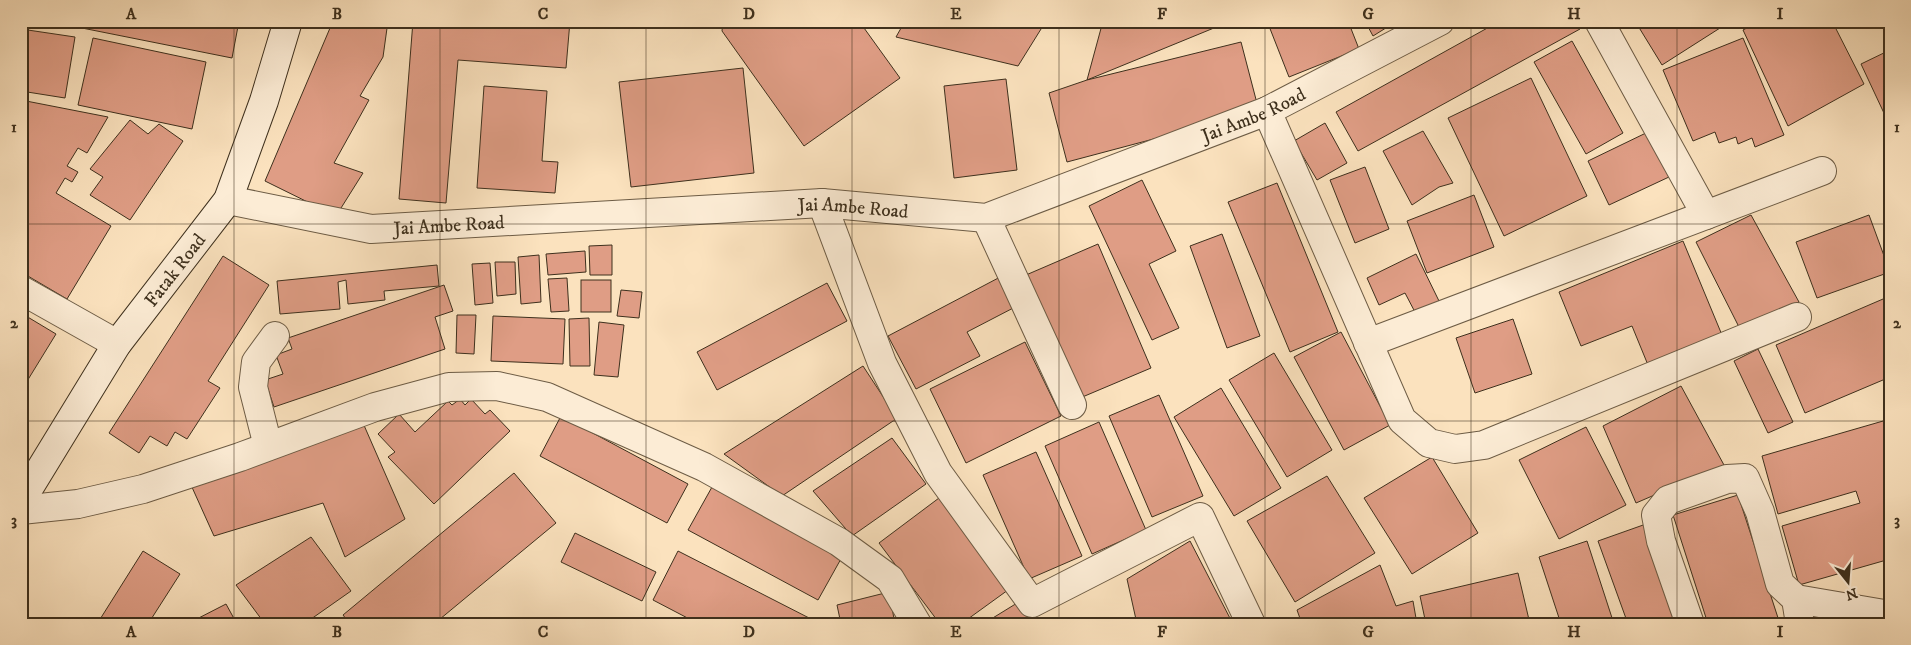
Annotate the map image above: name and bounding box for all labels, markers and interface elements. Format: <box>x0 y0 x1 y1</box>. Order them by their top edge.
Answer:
text: A <box>125 4 137 24</box>
text: B <box>332 4 342 24</box>
text: C <box>538 4 548 24</box>
text: D <box>743 4 755 24</box>
text: E <box>950 4 962 24</box>
text: F <box>1157 4 1167 24</box>
text: G <box>1362 4 1374 24</box>
text: H <box>1567 4 1581 24</box>
text: I <box>1777 4 1784 24</box>
street label: Jai Ambe Road <box>1197 83 1310 149</box>
text: 1 <box>11 117 17 137</box>
text: 1 <box>1894 117 1900 137</box>
street label: Jai Ambe Road <box>795 193 910 224</box>
street label: Jai Ambe Road <box>391 211 506 241</box>
street label: Fatak Road <box>140 229 211 312</box>
text: 2 <box>10 313 19 333</box>
text: 2 <box>1893 313 1902 333</box>
text: 3 <box>11 510 17 530</box>
text: 3 <box>1894 510 1900 530</box>
north arrow <box>1824 558 1874 608</box>
text: N <box>1843 583 1860 604</box>
text: A <box>125 622 137 642</box>
text: B <box>332 622 342 642</box>
text: C <box>538 622 548 642</box>
text: D <box>743 622 755 642</box>
text: E <box>950 622 962 642</box>
text: F <box>1157 622 1167 642</box>
text: G <box>1362 622 1374 642</box>
text: H <box>1567 622 1581 642</box>
text: I <box>1777 622 1784 642</box>

